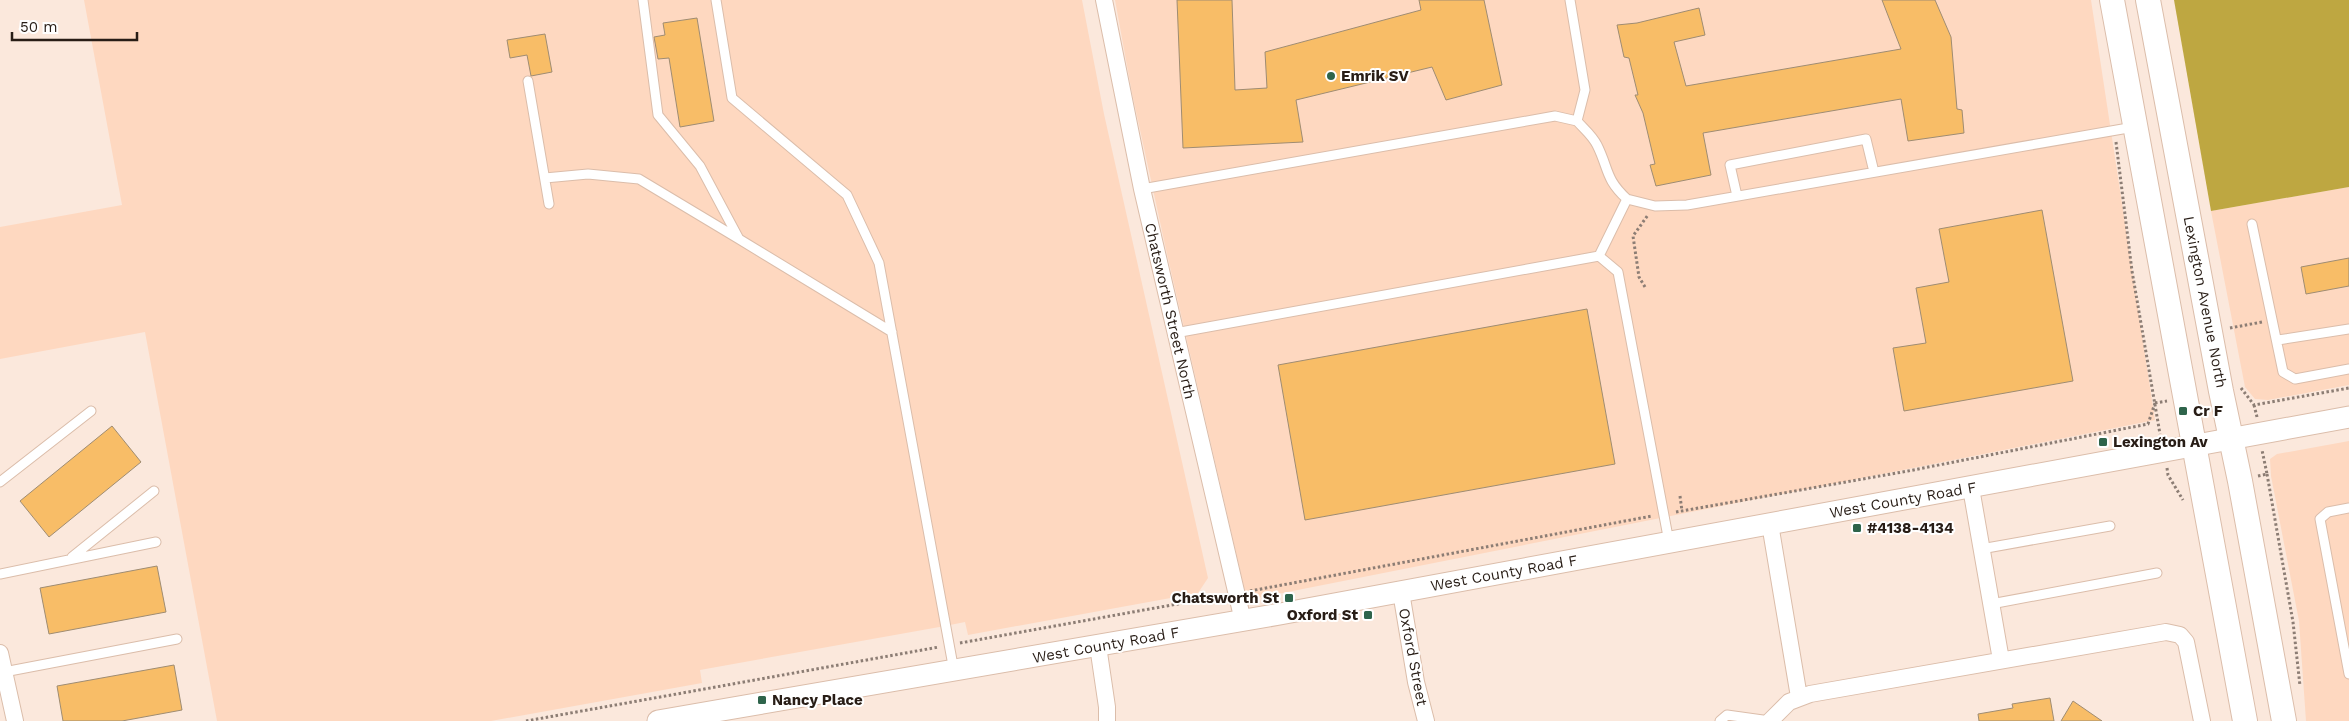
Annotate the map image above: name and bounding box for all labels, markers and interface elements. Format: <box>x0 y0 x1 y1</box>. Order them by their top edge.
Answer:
scale bar <box>12 10 138 42</box>
text: 50 m <box>20 18 57 36</box>
place label: Emrik SV <box>1341 67 1409 85</box>
marker: Emrik SV <box>1325 70 1337 82</box>
street label: Lexington Avenue North <box>2179 215 2231 389</box>
street label: Chatsworth Street North <box>1141 221 1199 401</box>
place label: Cr F <box>2193 402 2223 420</box>
marker: Cr F <box>2177 405 2189 417</box>
place label: Lexington Av <box>2113 433 2208 451</box>
marker: Lexington Av <box>2097 436 2109 448</box>
street label: West County Road F <box>1828 478 1978 522</box>
place label: #4138-4134 <box>1867 519 1954 537</box>
marker: #4138-4134 <box>1851 522 1863 534</box>
street label: West County Road F <box>1429 551 1579 595</box>
place label: Chatsworth St <box>1172 589 1279 607</box>
marker: Chatsworth St <box>1283 592 1295 604</box>
place label: Oxford St <box>1287 606 1358 624</box>
street label: Oxford Street <box>1395 607 1431 708</box>
marker: Oxford St <box>1362 609 1374 621</box>
street label: West County Road F <box>1031 623 1181 667</box>
place label: Nancy Place <box>772 691 863 709</box>
marker: Nancy Place <box>756 694 768 706</box>

